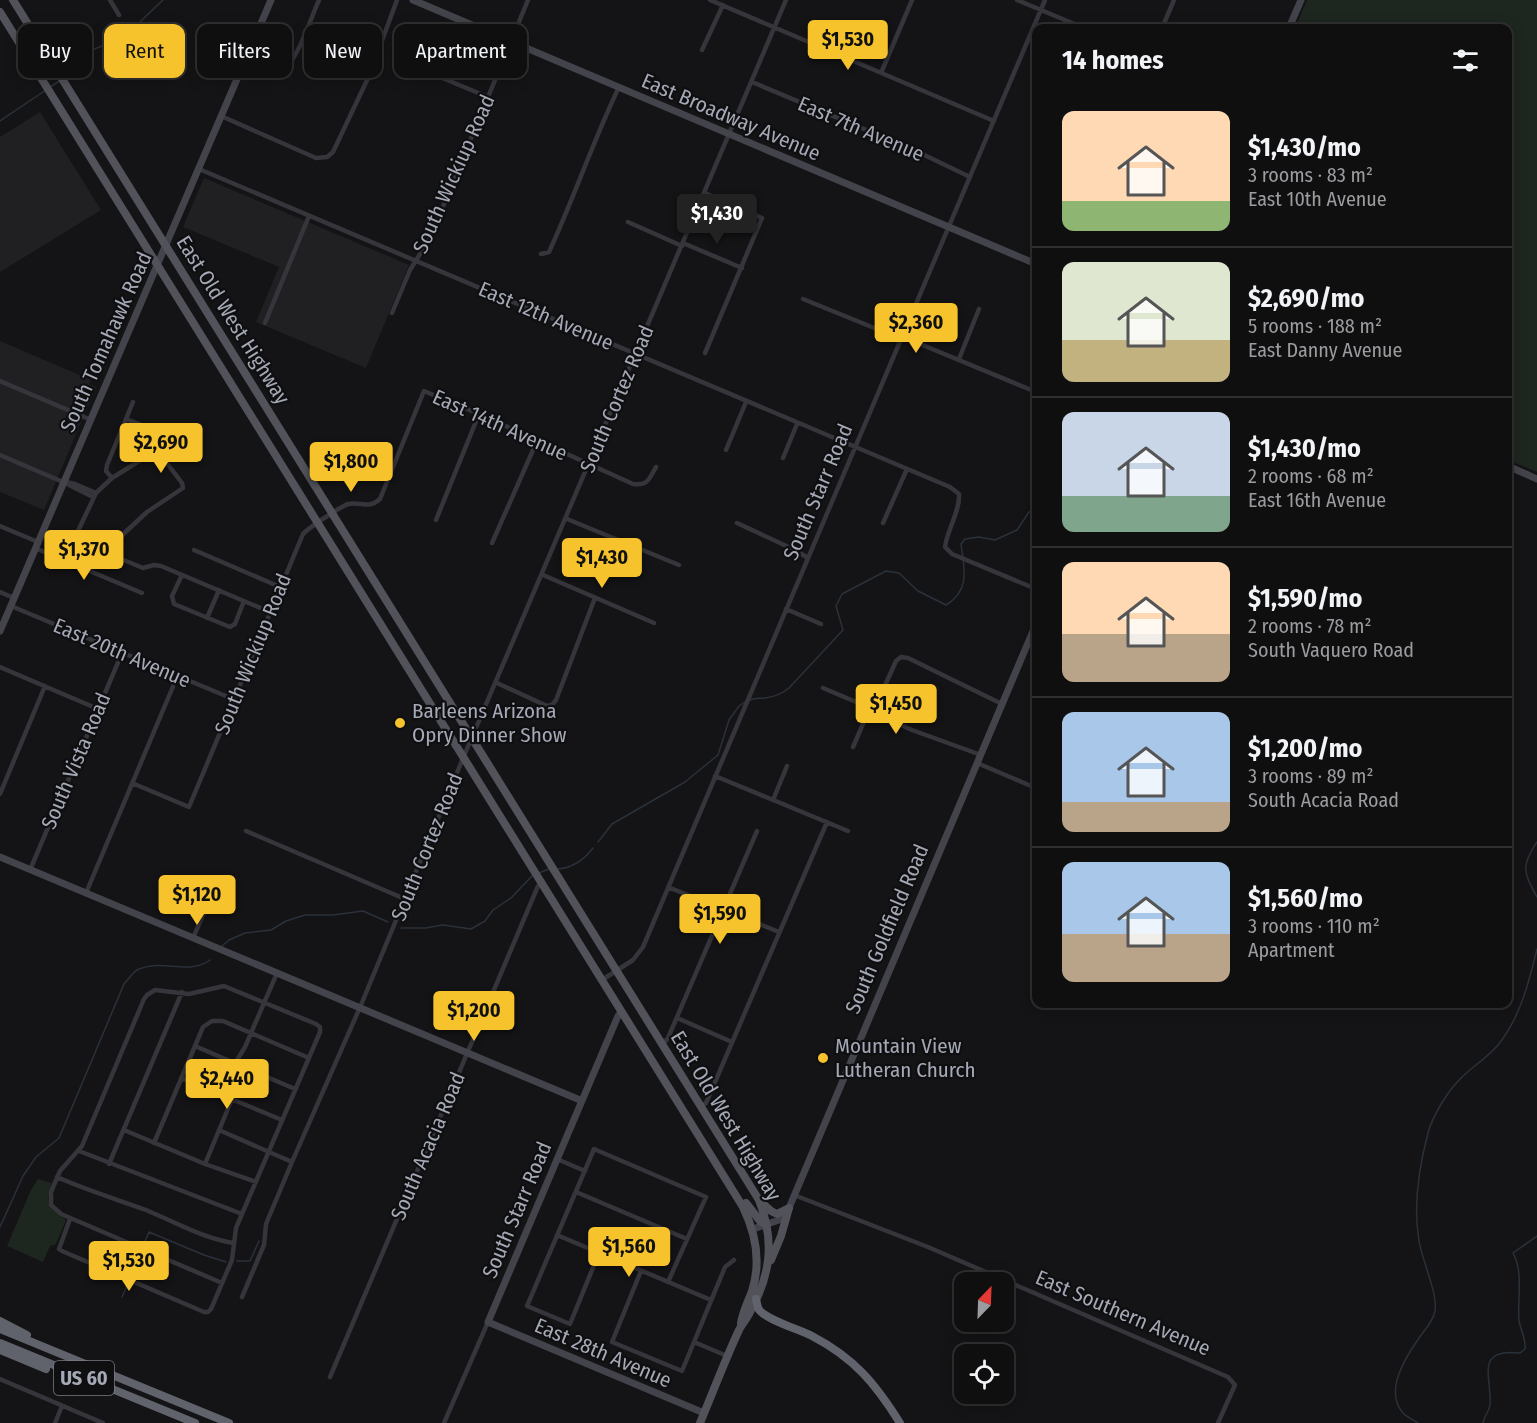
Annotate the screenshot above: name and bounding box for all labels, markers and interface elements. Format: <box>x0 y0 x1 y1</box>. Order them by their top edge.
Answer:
pin: $1,530 <box>799 20 897 71</box>
chip: Buy <box>18 24 92 78</box>
chip: Rent <box>104 24 185 78</box>
chip: Filters <box>197 24 292 78</box>
chip: New <box>304 24 382 78</box>
chip: Apartment <box>394 24 527 78</box>
text: $1,530 <box>822 27 874 51</box>
icon: filters <box>1449 44 1482 77</box>
text: 14 homes <box>1062 45 1164 76</box>
street label: East Broadway Avenue <box>638 68 824 166</box>
street label: South Wickiup Road <box>407 91 501 257</box>
street label: East 7th Avenue <box>794 91 928 167</box>
text: $1,430/mo <box>1248 132 1361 163</box>
icon: home <box>1110 135 1182 207</box>
text: 3 rooms · 83 m² <box>1248 163 1373 187</box>
text: East 10th Avenue <box>1248 187 1387 211</box>
pin: $1,430 <box>668 194 766 245</box>
text: $1,430 <box>691 201 743 225</box>
street label: East Old West Highway <box>171 231 296 410</box>
street label: South Tomahawk Road <box>55 248 157 436</box>
street label: East 12th Avenue <box>475 276 617 356</box>
text: $2,690/mo <box>1248 283 1364 314</box>
icon: home <box>1110 286 1182 358</box>
pin: $2,360 <box>867 303 965 354</box>
text: $2,360 <box>889 310 943 334</box>
text: 5 rooms · 188 m² <box>1248 314 1382 338</box>
street label: South Cortez Road <box>574 321 660 477</box>
text: East Danny Avenue <box>1248 338 1402 362</box>
street label: East 14th Avenue <box>429 384 571 466</box>
street label: South Starr Road <box>778 420 858 564</box>
pin: $2,690 <box>112 423 210 474</box>
text: $2,690 <box>134 430 188 454</box>
text: $1,430/mo <box>1248 433 1361 464</box>
icon: home <box>1110 436 1182 508</box>
pin: $1,800 <box>302 442 400 493</box>
text: $1,800 <box>324 449 378 473</box>
text: 2 rooms · 68 m² <box>1248 464 1374 488</box>
text: East 16th Avenue <box>1248 488 1386 512</box>
pin: $1,370 <box>35 530 133 581</box>
text: $1,370 <box>58 537 110 561</box>
pin: $1,430 <box>553 538 651 589</box>
text: $1,430 <box>576 545 628 569</box>
street label: South Wickiup Road <box>209 570 297 738</box>
text: $1,590/mo <box>1248 583 1362 614</box>
icon: home <box>1110 586 1182 658</box>
street label: East 20th Avenue <box>49 612 195 694</box>
text: 2 rooms · 78 m² <box>1248 614 1371 638</box>
text: South Vaquero Road <box>1248 638 1414 662</box>
pin: $1,450 <box>847 684 945 735</box>
street label: South Vista Road <box>36 689 116 833</box>
text: $1,450 <box>870 691 922 715</box>
place label: Barleens Arizona Opry Dinner Show <box>412 698 567 748</box>
marker: Barleens Arizona Opry Dinner Show <box>393 716 407 730</box>
text: $1,200/mo <box>1248 733 1362 764</box>
icon: home <box>1110 736 1182 808</box>
text: 3 rooms · 89 m² <box>1248 764 1373 788</box>
street label: South Cortez Road <box>385 769 469 925</box>
text: South Acacia Road <box>1248 788 1399 812</box>
street label: South Goldfield Road <box>840 840 934 1018</box>
pin: $1,120 <box>148 875 246 926</box>
text: $1,120 <box>173 882 221 906</box>
text: $1,560/mo <box>1248 883 1363 914</box>
icon: home <box>1110 886 1182 958</box>
pin: $1,590 <box>671 894 769 945</box>
text: $1,590 <box>693 901 747 925</box>
text: 3 rooms · 110 m² <box>1248 914 1380 938</box>
text: Apartment <box>1248 938 1335 962</box>
pin: $1,200 <box>425 991 523 1042</box>
text: $1,200 <box>447 998 501 1022</box>
street label: East Old West Highway <box>665 1026 787 1206</box>
place label: Mountain View Lutheran Church <box>835 1033 976 1083</box>
marker: Mountain View Lutheran Church <box>816 1051 830 1065</box>
pin: $2,440 <box>178 1059 276 1110</box>
text: $2,440 <box>200 1066 254 1090</box>
street label: South Acacia Road <box>385 1068 471 1224</box>
street label: South Starr Road <box>477 1138 557 1282</box>
pin: $1,560 <box>580 1227 678 1278</box>
text: $1,560 <box>602 1234 656 1258</box>
pin: $1,530 <box>80 1241 178 1292</box>
text: $1,530 <box>103 1248 155 1272</box>
street label: East Southern Avenue <box>1032 1264 1214 1362</box>
north arrow <box>954 1272 1014 1332</box>
map controls <box>954 1272 1014 1404</box>
street label: East 28th Avenue <box>531 1312 675 1394</box>
button: locate <box>954 1344 1014 1404</box>
road number: US 60 <box>54 1361 114 1395</box>

